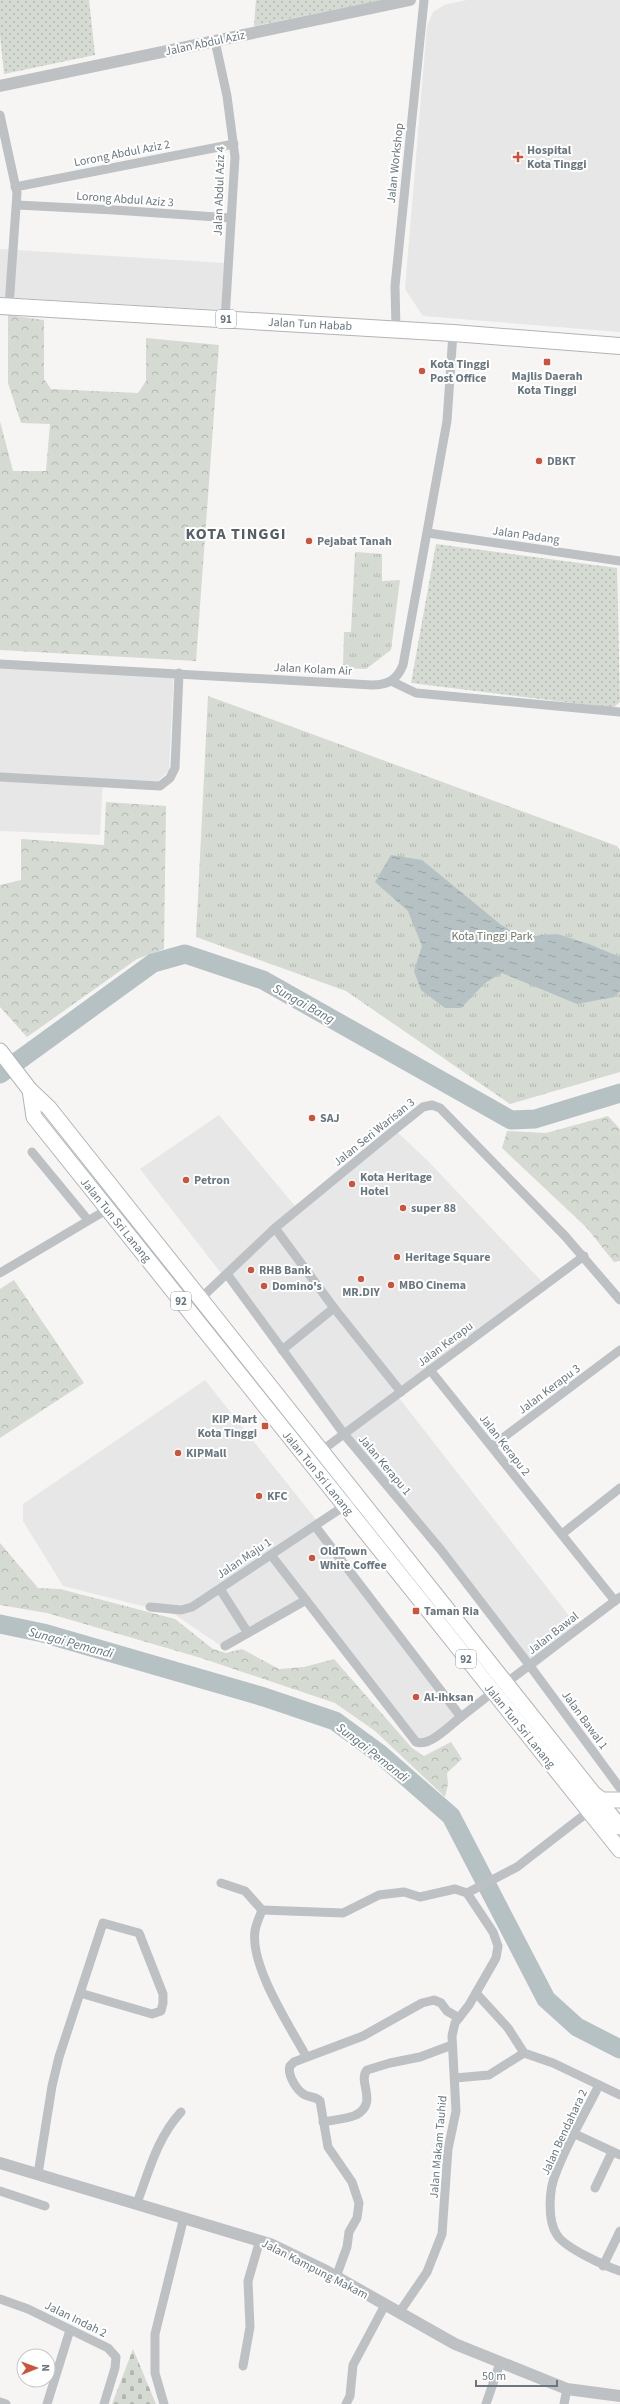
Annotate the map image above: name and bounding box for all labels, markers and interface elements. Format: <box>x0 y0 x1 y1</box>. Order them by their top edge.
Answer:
street label: Jalan Abdul Aziz <box>164 27 247 60</box>
street label: Jalan Workshop <box>383 122 408 204</box>
street label: Lorong Abdul Aziz 2 <box>73 136 172 171</box>
place label: Hospital Kota Tinggi <box>527 142 587 173</box>
street label: Jalan Abdul Aziz 4 <box>209 146 230 236</box>
marker: Hospital Kota Tinggi <box>512 151 524 163</box>
street label: Lorong Abdul Aziz 3 <box>76 188 174 211</box>
road number: 91 <box>216 310 236 328</box>
street label: Jalan Tun Habab <box>267 314 353 335</box>
place label: Kota Tinggi Post Office <box>430 356 490 387</box>
marker: Majlis Daerah Kota Tinggi <box>542 357 552 367</box>
marker: Kota Tinggi Post Office <box>417 366 427 376</box>
place label: Majlis Daerah Kota Tinggi <box>511 368 583 399</box>
place label: DBKT <box>547 453 576 470</box>
marker: DBKT <box>534 456 544 466</box>
street label: Jalan Padang <box>491 522 561 549</box>
district label: KOTA TINGGI <box>185 523 287 545</box>
place label: Pejabat Tanah <box>317 533 392 550</box>
marker: Pejabat Tanah <box>304 536 314 546</box>
street label: Jalan Kolam Air <box>273 659 353 680</box>
park label: Kota Tinggi Park <box>451 928 533 945</box>
water label: Sungai Bang <box>269 980 338 1028</box>
street label: Jalan Seri Warisan 3 <box>330 1094 419 1171</box>
place label: SAJ <box>320 1110 340 1127</box>
marker: SAJ <box>307 1113 317 1123</box>
place label: Kota Heritage Hotel <box>360 1169 432 1200</box>
place label: Petron <box>194 1172 230 1189</box>
street label: Jalan Tun Sri Lanang <box>76 1174 155 1266</box>
marker: Petron <box>181 1175 191 1185</box>
marker: Kota Heritage Hotel <box>347 1179 357 1189</box>
place label: super 88 <box>411 1200 456 1217</box>
marker: super 88 <box>398 1203 408 1213</box>
place label: Heritage Square <box>405 1249 490 1266</box>
marker: Heritage Square <box>392 1252 402 1262</box>
place label: RHB Bank <box>259 1262 312 1279</box>
marker: RHB Bank <box>246 1265 256 1275</box>
marker: MR.DIY <box>356 1274 366 1284</box>
place label: MBO Cinema <box>399 1277 466 1294</box>
place label: Domino's <box>272 1278 322 1295</box>
marker: MBO Cinema <box>386 1280 396 1290</box>
marker: Domino's <box>259 1281 269 1291</box>
place label: MR.DIY <box>342 1284 381 1301</box>
road number: 92 <box>171 1292 191 1310</box>
street label: Jalan Kerapu <box>414 1318 477 1371</box>
street label: Jalan Kerapu 3 <box>515 1360 584 1419</box>
place label: KIP Mart Kota Tinggi <box>197 1411 257 1442</box>
street label: Jalan Kerapu 2 <box>475 1411 534 1480</box>
marker: KIP Mart Kota Tinggi <box>260 1421 270 1431</box>
street label: Jalan Tun Sri Lanang <box>278 1427 357 1519</box>
street label: Jalan Kerapu 1 <box>354 1431 415 1499</box>
place label: KIPMall <box>186 1445 227 1462</box>
marker: KIPMall <box>173 1448 183 1458</box>
place label: KFC <box>267 1488 288 1505</box>
marker: KFC <box>254 1491 264 1501</box>
street label: Jalan Maju 1 <box>214 1534 275 1583</box>
place label: OldTown White Coffee <box>320 1543 387 1574</box>
marker: OldTown White Coffee <box>307 1553 317 1563</box>
place label: Taman Ria <box>424 1603 479 1620</box>
marker: Taman Ria <box>411 1606 421 1616</box>
street label: Jalan Bawal <box>524 1608 582 1659</box>
water label: Sungai Pemandi <box>26 1623 116 1663</box>
road number: 92 <box>456 1650 476 1668</box>
street label: Jalan Tun Sri Lanang <box>480 1680 559 1772</box>
street label: Jalan Bawal 1 <box>557 1687 612 1753</box>
place label: Al-ihksan <box>423 1689 474 1706</box>
marker: Al-ihksan <box>411 1692 421 1702</box>
water label: Sungai Pemandi <box>333 1719 413 1787</box>
street label: Jalan Bendahara 2 <box>537 2086 592 2178</box>
street label: Jalan Makam Tauhid <box>426 2095 451 2199</box>
street label: Jalan Kampung Makam <box>259 2235 371 2304</box>
street label: Jalan Indah 2 <box>42 2297 110 2342</box>
north arrow <box>16 2348 56 2388</box>
scale bar <box>476 2362 557 2388</box>
text: N <box>38 2364 53 2372</box>
text: 50 m <box>482 2368 506 2385</box>

